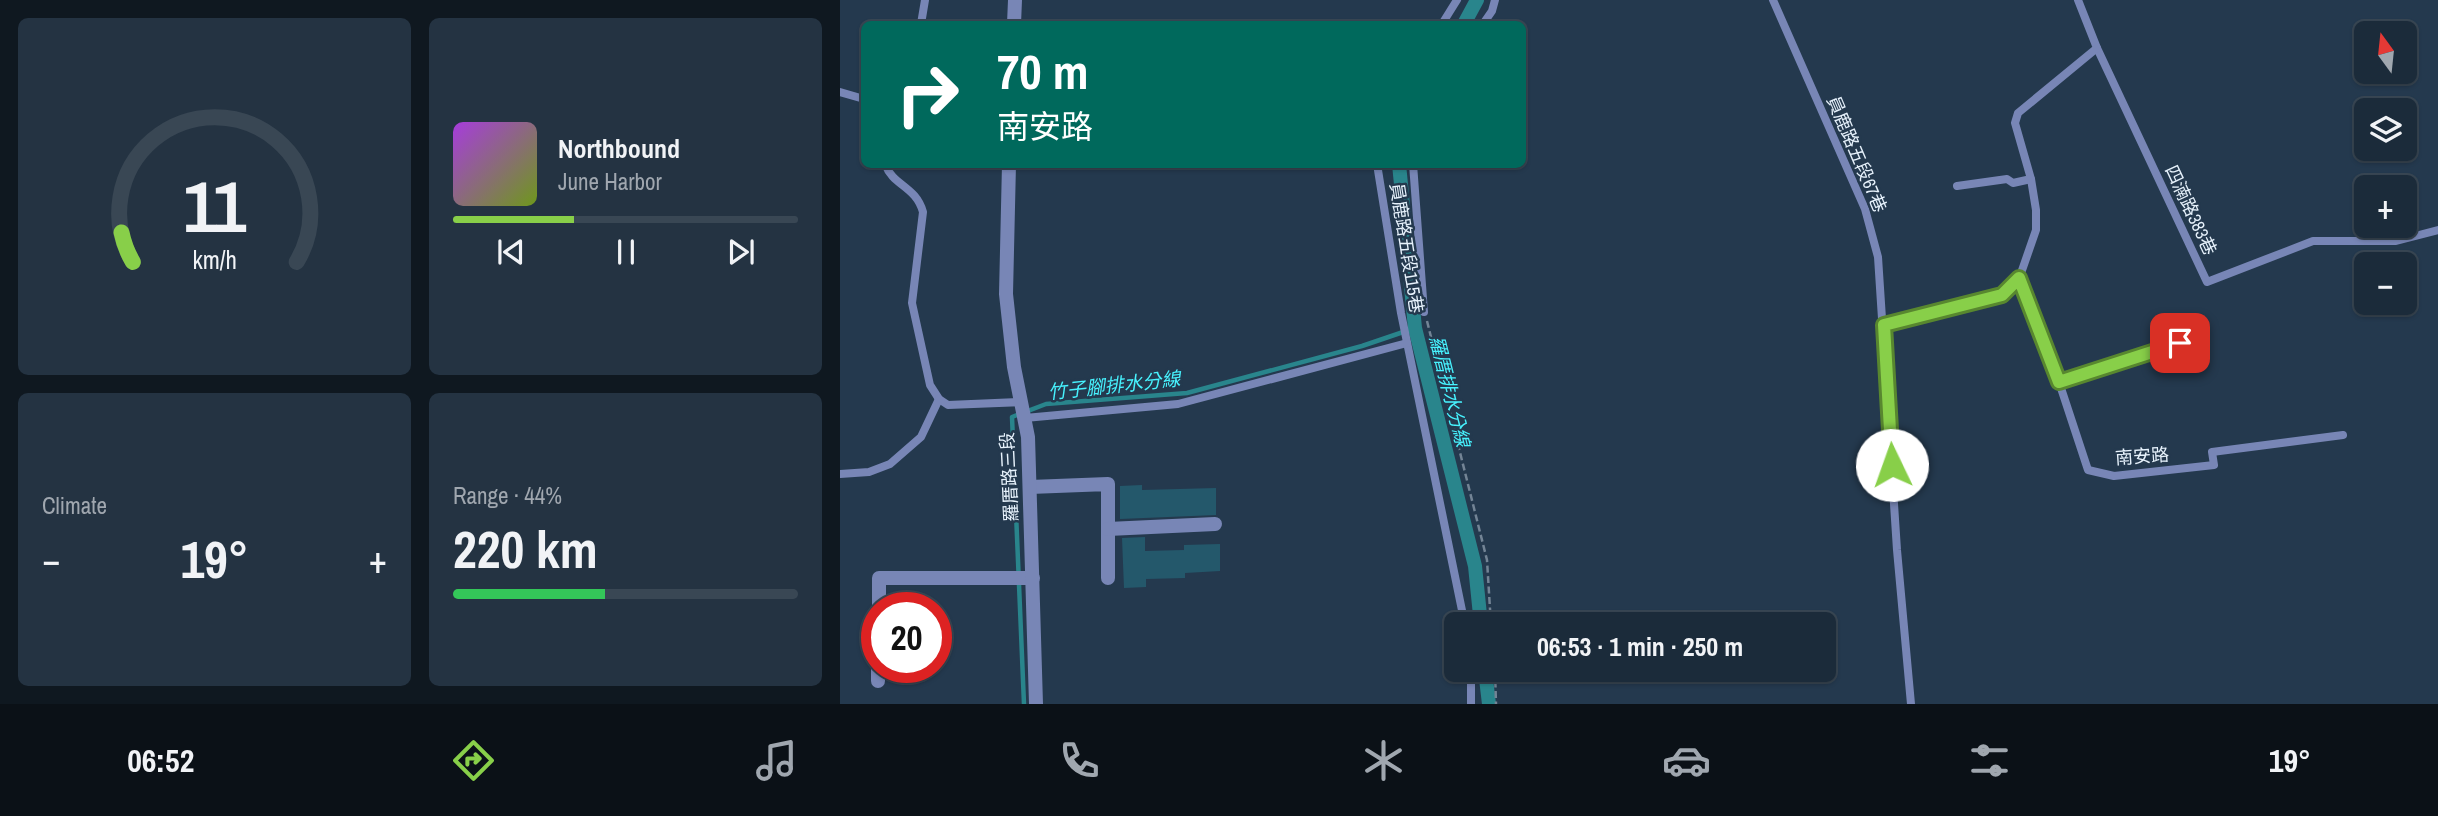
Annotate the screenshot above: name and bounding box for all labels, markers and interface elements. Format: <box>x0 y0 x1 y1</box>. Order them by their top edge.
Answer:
north arrow <box>2354 21 2417 84</box>
map controls <box>2354 21 2417 315</box>
text: 70 m <box>997 38 1089 104</box>
icon: right <box>882 49 973 140</box>
street label: 員鹿路五段67巷 <box>1821 92 1893 216</box>
button: layers <box>2354 98 2417 161</box>
text: 南安路 <box>997 105 1093 148</box>
text: Northbound <box>558 131 680 166</box>
text: 11 <box>183 158 247 256</box>
street label: 四湳路383巷 <box>2159 161 2223 259</box>
text: June Harbor <box>558 166 662 197</box>
button: + <box>2354 175 2417 238</box>
street label: 員鹿路五段115巷 <box>1384 181 1430 315</box>
icon: previous <box>492 233 530 271</box>
icon: pause <box>607 233 645 271</box>
icon: next <box>722 233 760 271</box>
text: km/h <box>192 243 237 277</box>
button: − <box>2354 252 2417 315</box>
pin <box>2150 313 2210 373</box>
icon: arrive <box>2161 324 2199 362</box>
water label: 羅厝排水分線 <box>1424 333 1477 451</box>
water label: 竹子腳排水分線 <box>1046 365 1183 405</box>
position arrow <box>1855 428 1929 502</box>
street label: 羅厝路三段 <box>994 431 1024 523</box>
street label: 南安路 <box>2114 442 2170 470</box>
text: Range · 44% <box>453 480 562 511</box>
text: Climate <box>42 490 107 521</box>
text: 220 km <box>453 514 598 584</box>
text: 19° <box>180 524 249 594</box>
text: − <box>42 534 60 585</box>
text: + <box>369 534 387 585</box>
speed limit sign: 20 <box>861 592 952 683</box>
text: 06:53 · 1 min · 250 m <box>1537 629 1743 664</box>
icon: directions <box>449 736 498 785</box>
icon: music <box>752 736 801 785</box>
icon: phone <box>1055 736 1104 785</box>
icon: climate <box>1359 736 1408 785</box>
icon: car <box>1662 736 1711 785</box>
icon: filters <box>1965 736 2014 785</box>
text: 06:52 <box>127 739 194 782</box>
text: 19° <box>2269 739 2311 782</box>

